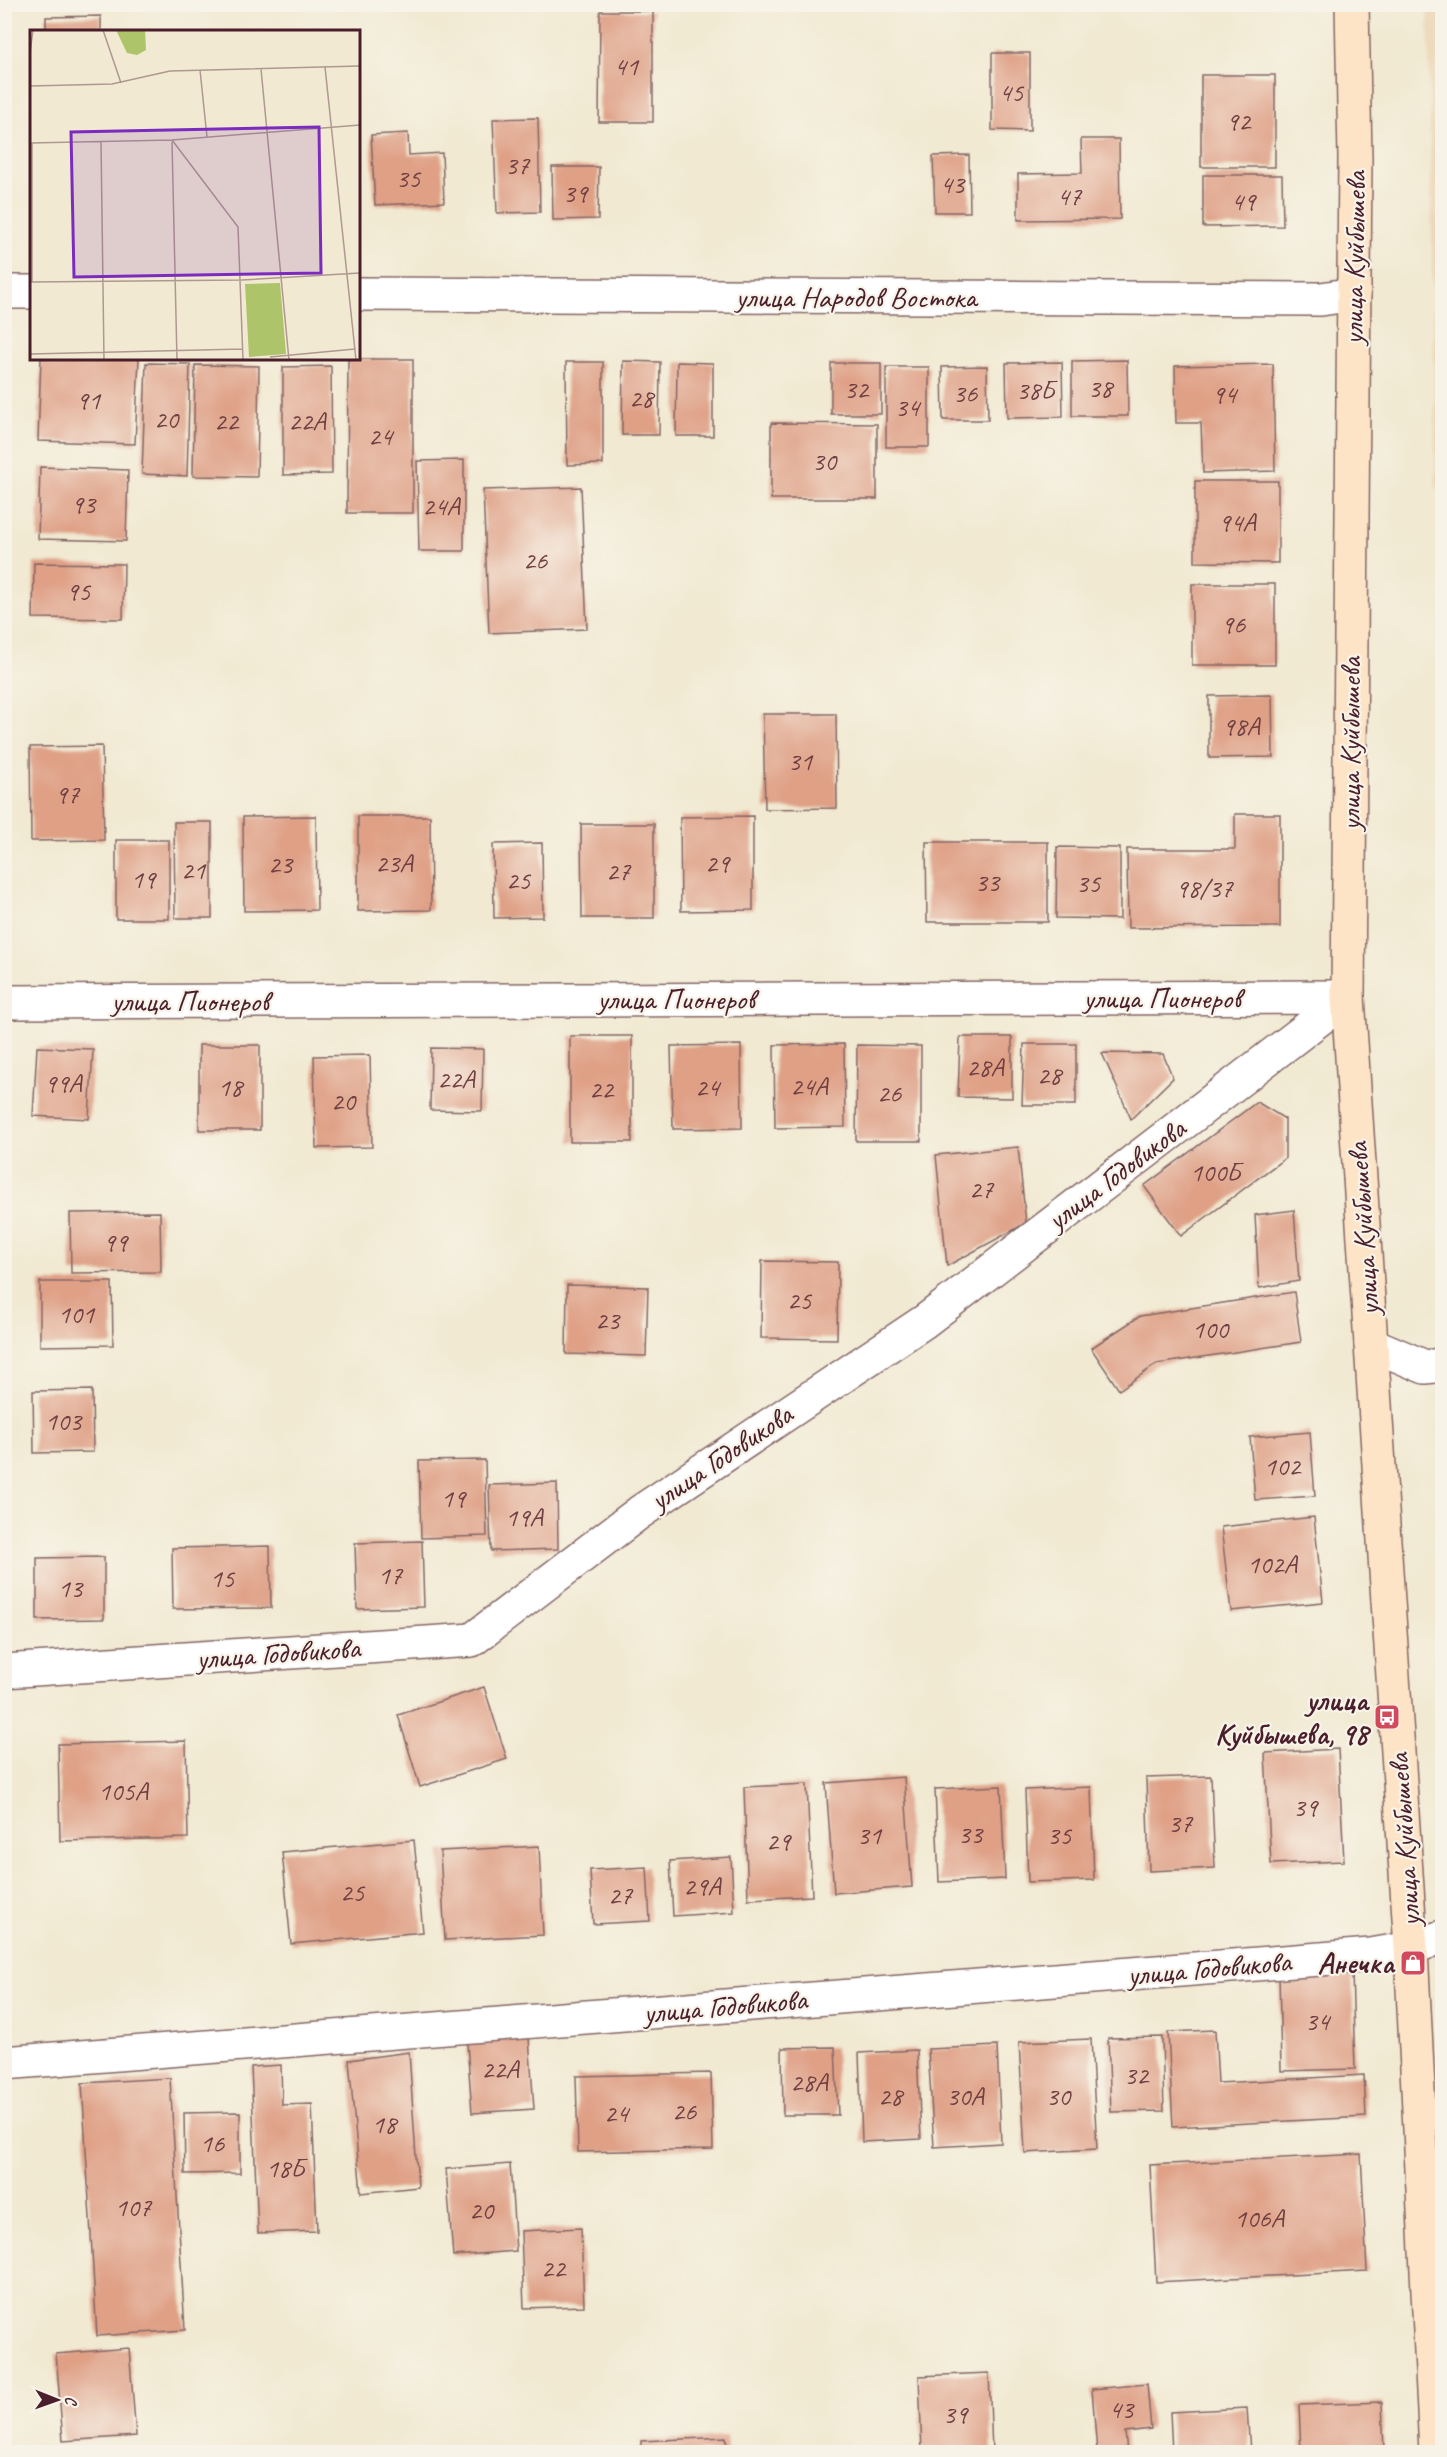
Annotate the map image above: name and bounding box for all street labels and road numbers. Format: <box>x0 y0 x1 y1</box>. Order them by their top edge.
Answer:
street label: улица Куйбышева <box>1333 169 1375 347</box>
street label: улица Народов Востока <box>734 278 979 316</box>
street label: улица Куйбышева <box>1331 655 1369 833</box>
street label: улица Пионеров <box>1081 979 1246 1017</box>
street label: улица Пионеров <box>595 980 760 1018</box>
street label: улица Пионеров <box>109 982 274 1020</box>
street label: улица Годовикова <box>1037 1108 1194 1240</box>
street label: улица Куйбышева <box>1338 1139 1388 1319</box>
street label: улица Годовикова <box>641 1394 801 1520</box>
street label: улица Годовикова <box>193 1628 363 1678</box>
street label: улица Куйбышева <box>1379 1750 1429 1930</box>
street label: улица Годовикова <box>1124 1942 1294 1994</box>
street label: улица Годовикова <box>640 1980 810 2032</box>

